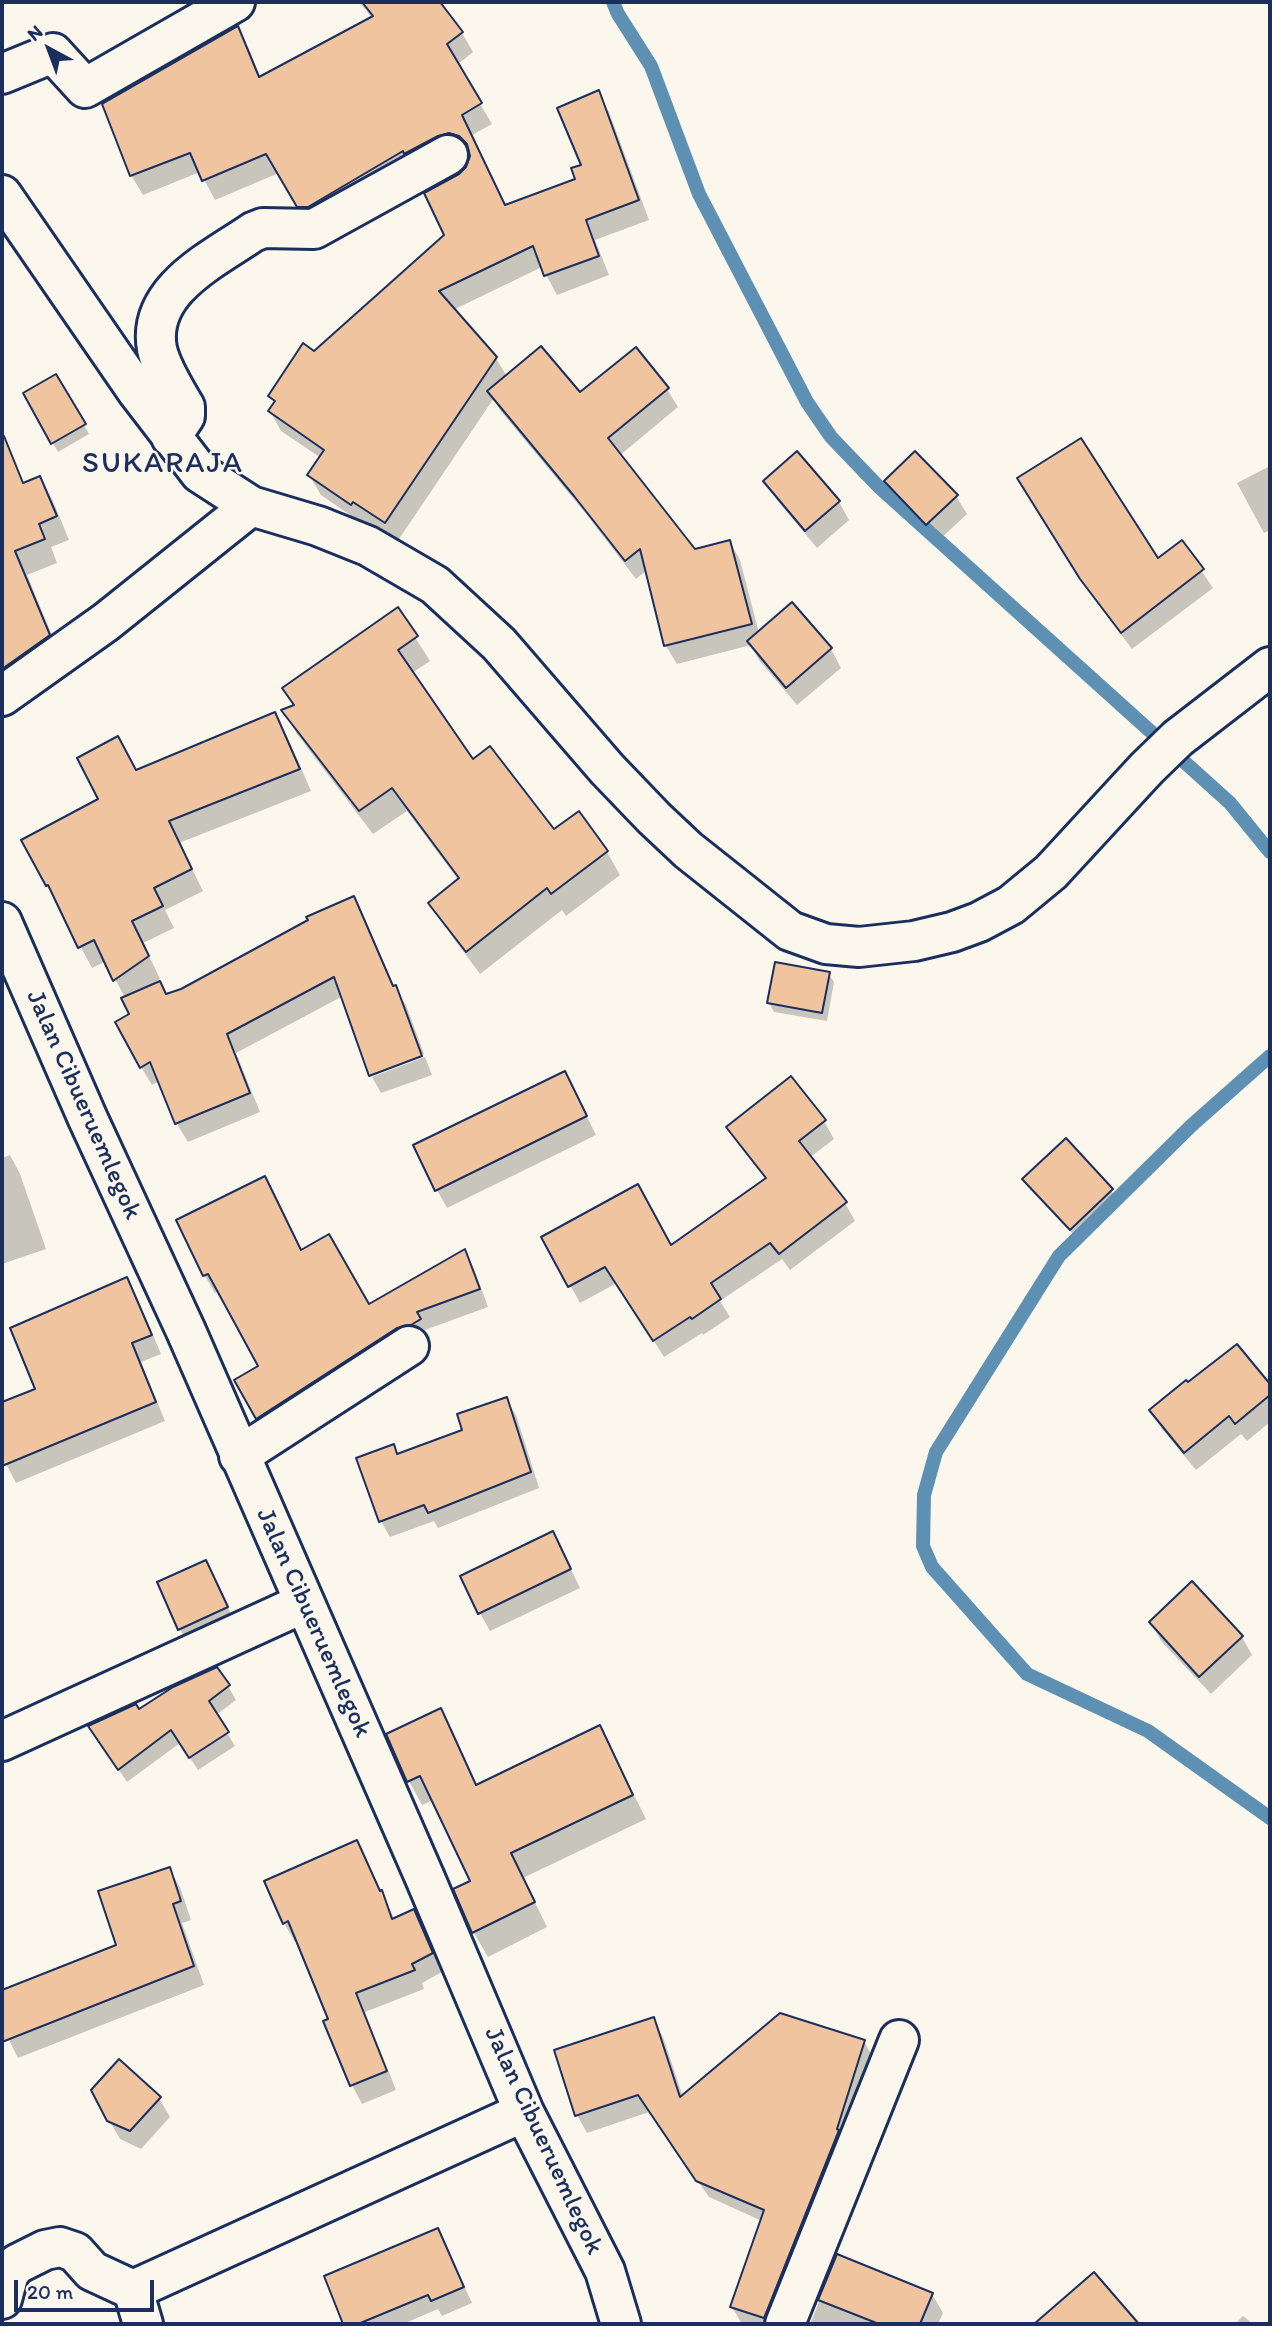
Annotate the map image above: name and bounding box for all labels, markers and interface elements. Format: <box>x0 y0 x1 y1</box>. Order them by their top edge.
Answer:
north arrow <box>14 14 84 84</box>
text: N <box>23 20 47 46</box>
district label: SUKARAJA <box>83 446 243 482</box>
street label: Jalan Cibueruemlegok <box>18 986 148 1224</box>
street label: Jalan Cibueruemlegok <box>248 1504 378 1742</box>
street label: Jalan Cibueruemlegok <box>477 2022 609 2260</box>
scale bar <box>18 2266 158 2310</box>
text: 20 m <box>27 2279 73 2304</box>

